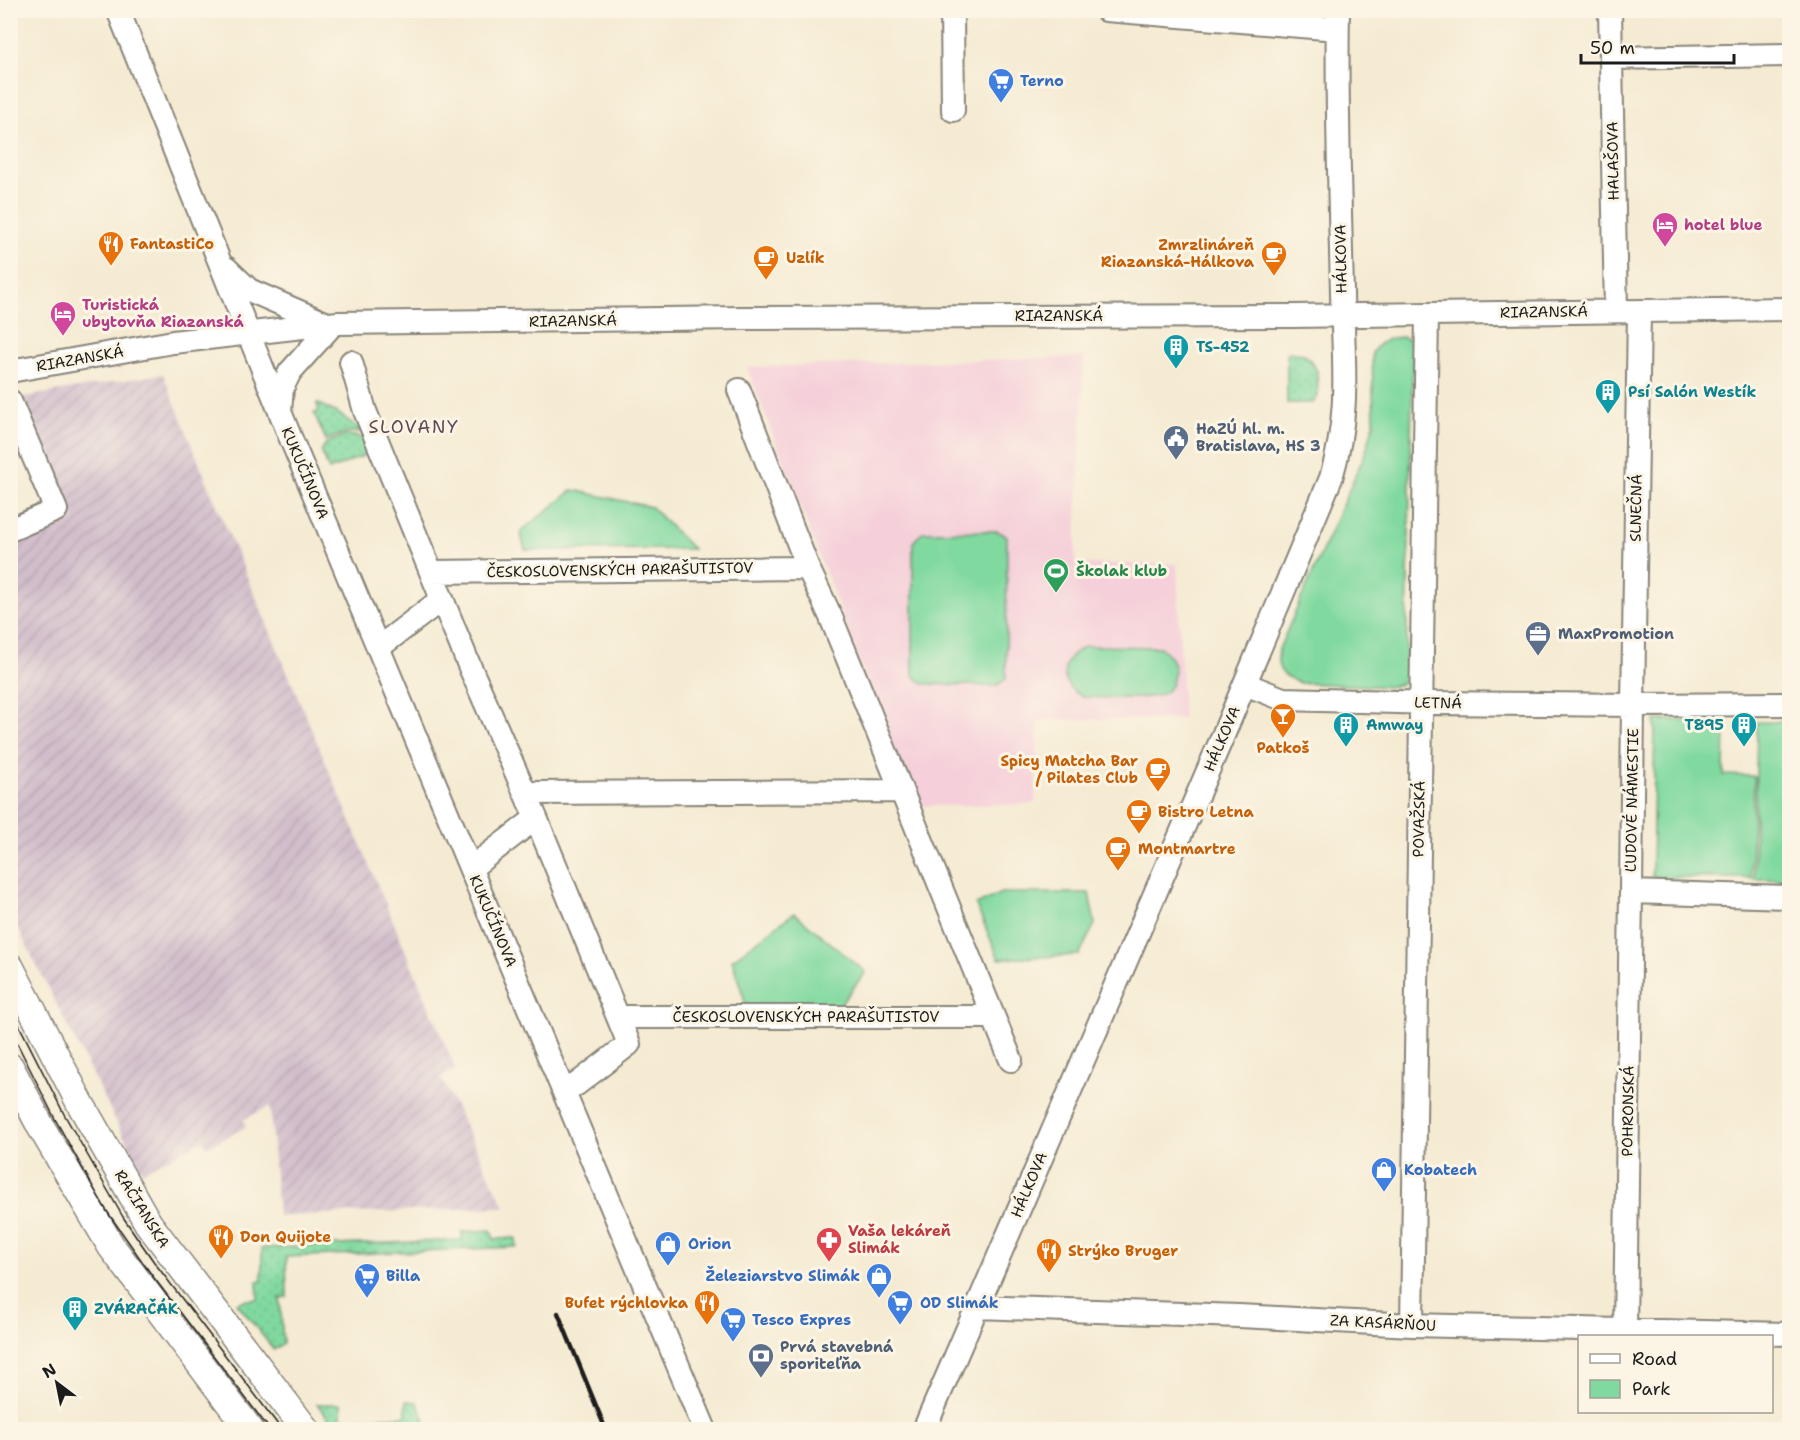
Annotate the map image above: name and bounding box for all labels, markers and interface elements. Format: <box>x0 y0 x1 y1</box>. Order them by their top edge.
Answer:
scale bar <box>1581 27 1734 65</box>
text: 50 m <box>1590 36 1635 60</box>
supermarket icon: Terno <box>986 66 1016 104</box>
place label: Terno <box>1020 71 1064 91</box>
street label: HALAŠOVA <box>1601 121 1624 201</box>
hotel icon: hotel blue <box>1650 210 1680 248</box>
place label: hotel blue <box>1684 215 1763 235</box>
street label: HÁLKOVA <box>1329 224 1352 294</box>
restaurant icon: FantastiCo <box>96 229 126 267</box>
place label: FantastiCo <box>130 234 214 254</box>
place label: Zmrzlináreň Riazanská-Hálkova <box>1101 235 1255 272</box>
cafe icon: Zmrzlináreň Riazanská-Hálkova <box>1259 239 1289 277</box>
cafe icon: Uzlík <box>751 243 781 281</box>
place label: Uzlík <box>786 248 825 268</box>
place label: Turistická ubytovňa Riazanská <box>82 295 244 332</box>
hotel icon: Turistická ubytovňa Riazanská <box>48 299 78 337</box>
street label: RIAZANSKÁ <box>1500 300 1588 323</box>
street label: RIAZANSKÁ <box>1015 305 1103 326</box>
street label: RIAZANSKÁ <box>529 309 617 332</box>
building icon: TS-452 <box>1161 332 1191 370</box>
place label: TS-452 <box>1196 337 1250 357</box>
street label: RIAZANSKÁ <box>35 340 125 377</box>
building icon: Psí Salón Westík <box>1593 377 1623 415</box>
place label: Psí Salón Westík <box>1628 382 1756 402</box>
district label: SLOVANY <box>369 415 459 439</box>
place label: HaZÚ hl. m. Bratislava, HS 3 <box>1196 418 1320 456</box>
street label: KUKUČÍNOVA <box>277 423 334 522</box>
public building icon: HaZÚ hl. m. Bratislava, HS 3 <box>1161 423 1191 461</box>
street label: SLNEČNÁ <box>1624 474 1647 542</box>
sports icon: Školak klub <box>1041 556 1071 594</box>
street label: ČESKOSLOVENSKÝCH PARAŠUTISTOV <box>486 557 754 582</box>
place label: Školak klub <box>1076 560 1167 581</box>
office icon: MaxPromotion <box>1523 619 1553 657</box>
place label: MaxPromotion <box>1558 624 1674 644</box>
street label: LETNÁ <box>1414 692 1462 713</box>
bar icon: Patkoš <box>1268 701 1298 739</box>
street label: HÁLKOVA <box>1198 703 1245 775</box>
building icon: Amway <box>1331 710 1361 748</box>
building icon: T895 <box>1729 710 1759 748</box>
place label: Amway <box>1366 715 1424 735</box>
place label: T895 <box>1685 715 1724 735</box>
street label: ĽUDOVÉ NÁMESTIE <box>1620 728 1643 872</box>
place label: Patkoš <box>1257 738 1310 758</box>
place label: Spicy Matcha Bar / Pilates Club <box>1001 751 1138 788</box>
cafe icon: Spicy Matcha Bar / Pilates Club <box>1143 755 1173 793</box>
street label: POVAŽSKÁ <box>1407 780 1430 857</box>
cafe icon: Bistro Letna <box>1124 797 1154 835</box>
place label: Bistro Letna <box>1158 802 1255 822</box>
cafe icon: Montmartre <box>1103 834 1133 872</box>
place label: Montmartre <box>1138 839 1236 859</box>
street label: KUKUČÍNOVA <box>465 871 522 970</box>
street label: ČESKOSLOVENSKÝCH PARAŠUTISTOV <box>673 1006 939 1027</box>
street label: POHRONSKÁ <box>1616 1065 1639 1157</box>
street label: HÁLKOVA <box>1005 1149 1052 1221</box>
shop icon: Kobatech <box>1369 1155 1399 1193</box>
place label: Kobatech <box>1404 1160 1477 1180</box>
street label: RAČIANSKA <box>110 1166 175 1252</box>
place label: Vaša lekáreň Slimák <box>848 1221 951 1258</box>
restaurant icon: Don Quijote <box>206 1222 236 1260</box>
pharmacy icon: Vaša lekáreň Slimák <box>814 1225 844 1263</box>
place label: Don Quijote <box>240 1227 331 1247</box>
shop icon: Orion <box>653 1229 683 1267</box>
place label: Orion <box>688 1234 731 1254</box>
restaurant icon: Strýko Bruger <box>1034 1236 1064 1274</box>
place label: Strýko Bruger <box>1068 1241 1178 1261</box>
supermarket icon: Billa <box>352 1261 382 1299</box>
shop icon: Železiarstvo Slimák <box>864 1261 894 1299</box>
place label: Železiarstvo Slimák <box>706 1265 860 1286</box>
place label: Billa <box>386 1266 421 1286</box>
restaurant icon: Bufet rýchlovka <box>692 1288 722 1326</box>
supermarket icon: OD Slimák <box>885 1288 915 1326</box>
place label: Bufet rýchlovka <box>565 1293 689 1313</box>
place label: OD Slimák <box>920 1293 999 1313</box>
building icon: ZVÁRAČÁK <box>60 1294 90 1332</box>
place label: ZVÁRAČÁK <box>94 1298 179 1319</box>
supermarket icon: Tesco Expres <box>718 1305 748 1343</box>
street label: ZA KASÁRŇOU <box>1329 1309 1437 1336</box>
place label: Tesco Expres <box>752 1310 851 1330</box>
legend <box>1578 1335 1773 1413</box>
place label: Prvá stavebná sporiteľňa <box>780 1337 894 1374</box>
bank icon: Prvá stavebná sporiteľňa <box>746 1341 776 1379</box>
text: Road <box>1632 1347 1677 1371</box>
north arrow <box>27 1353 87 1413</box>
text: N <box>38 1358 60 1383</box>
text: Park <box>1632 1377 1671 1401</box>

